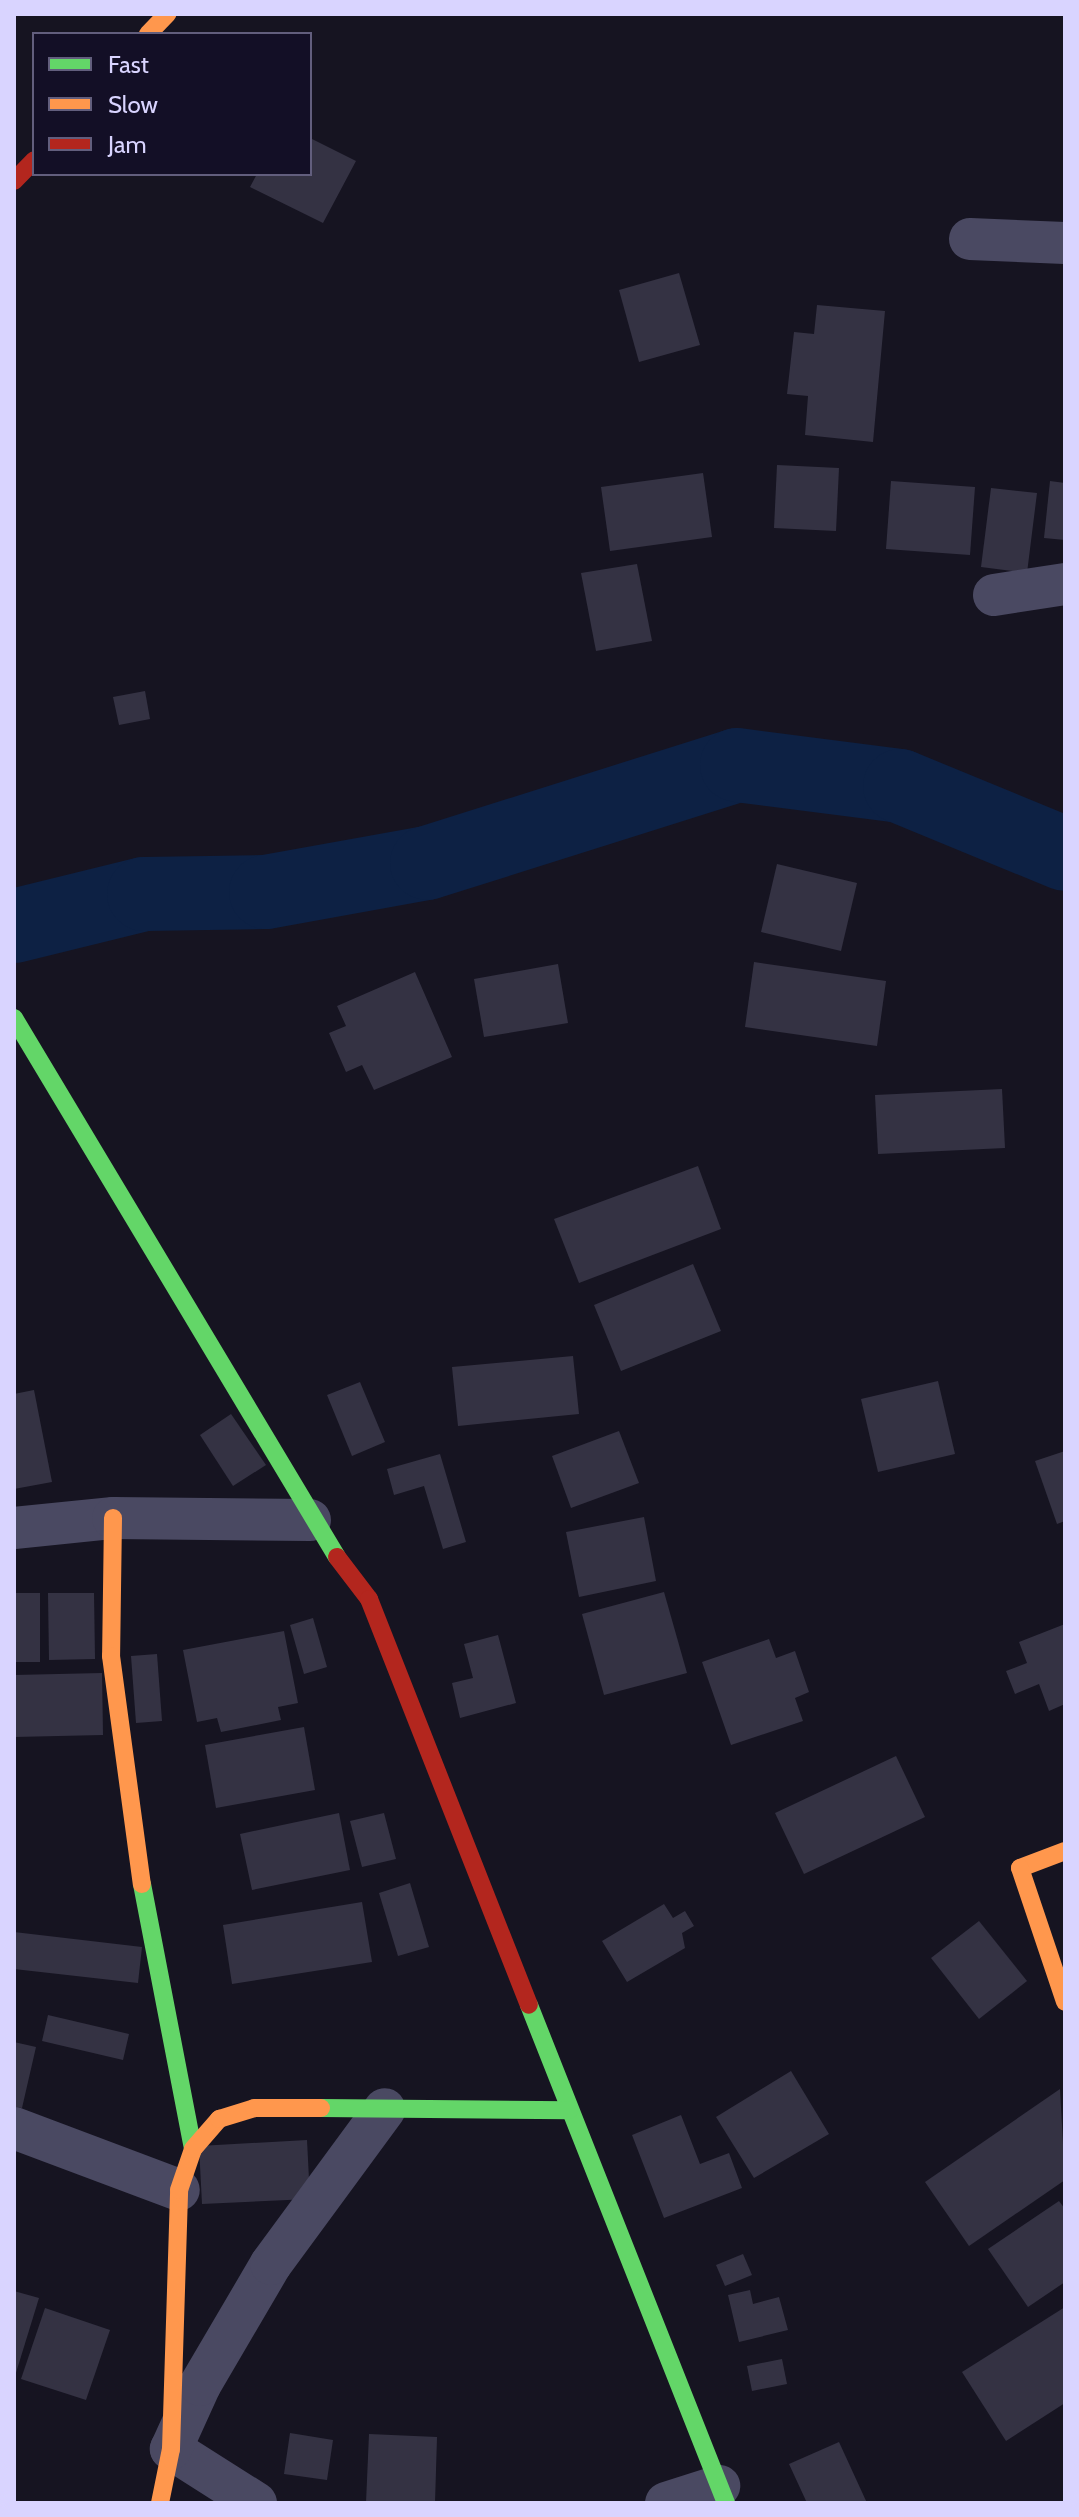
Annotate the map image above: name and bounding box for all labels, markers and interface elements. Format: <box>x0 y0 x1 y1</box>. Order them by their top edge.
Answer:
legend <box>32 32 312 176</box>
text: Fast <box>108 50 149 79</box>
text: Slow <box>108 90 158 119</box>
text: Jam <box>108 130 146 159</box>

